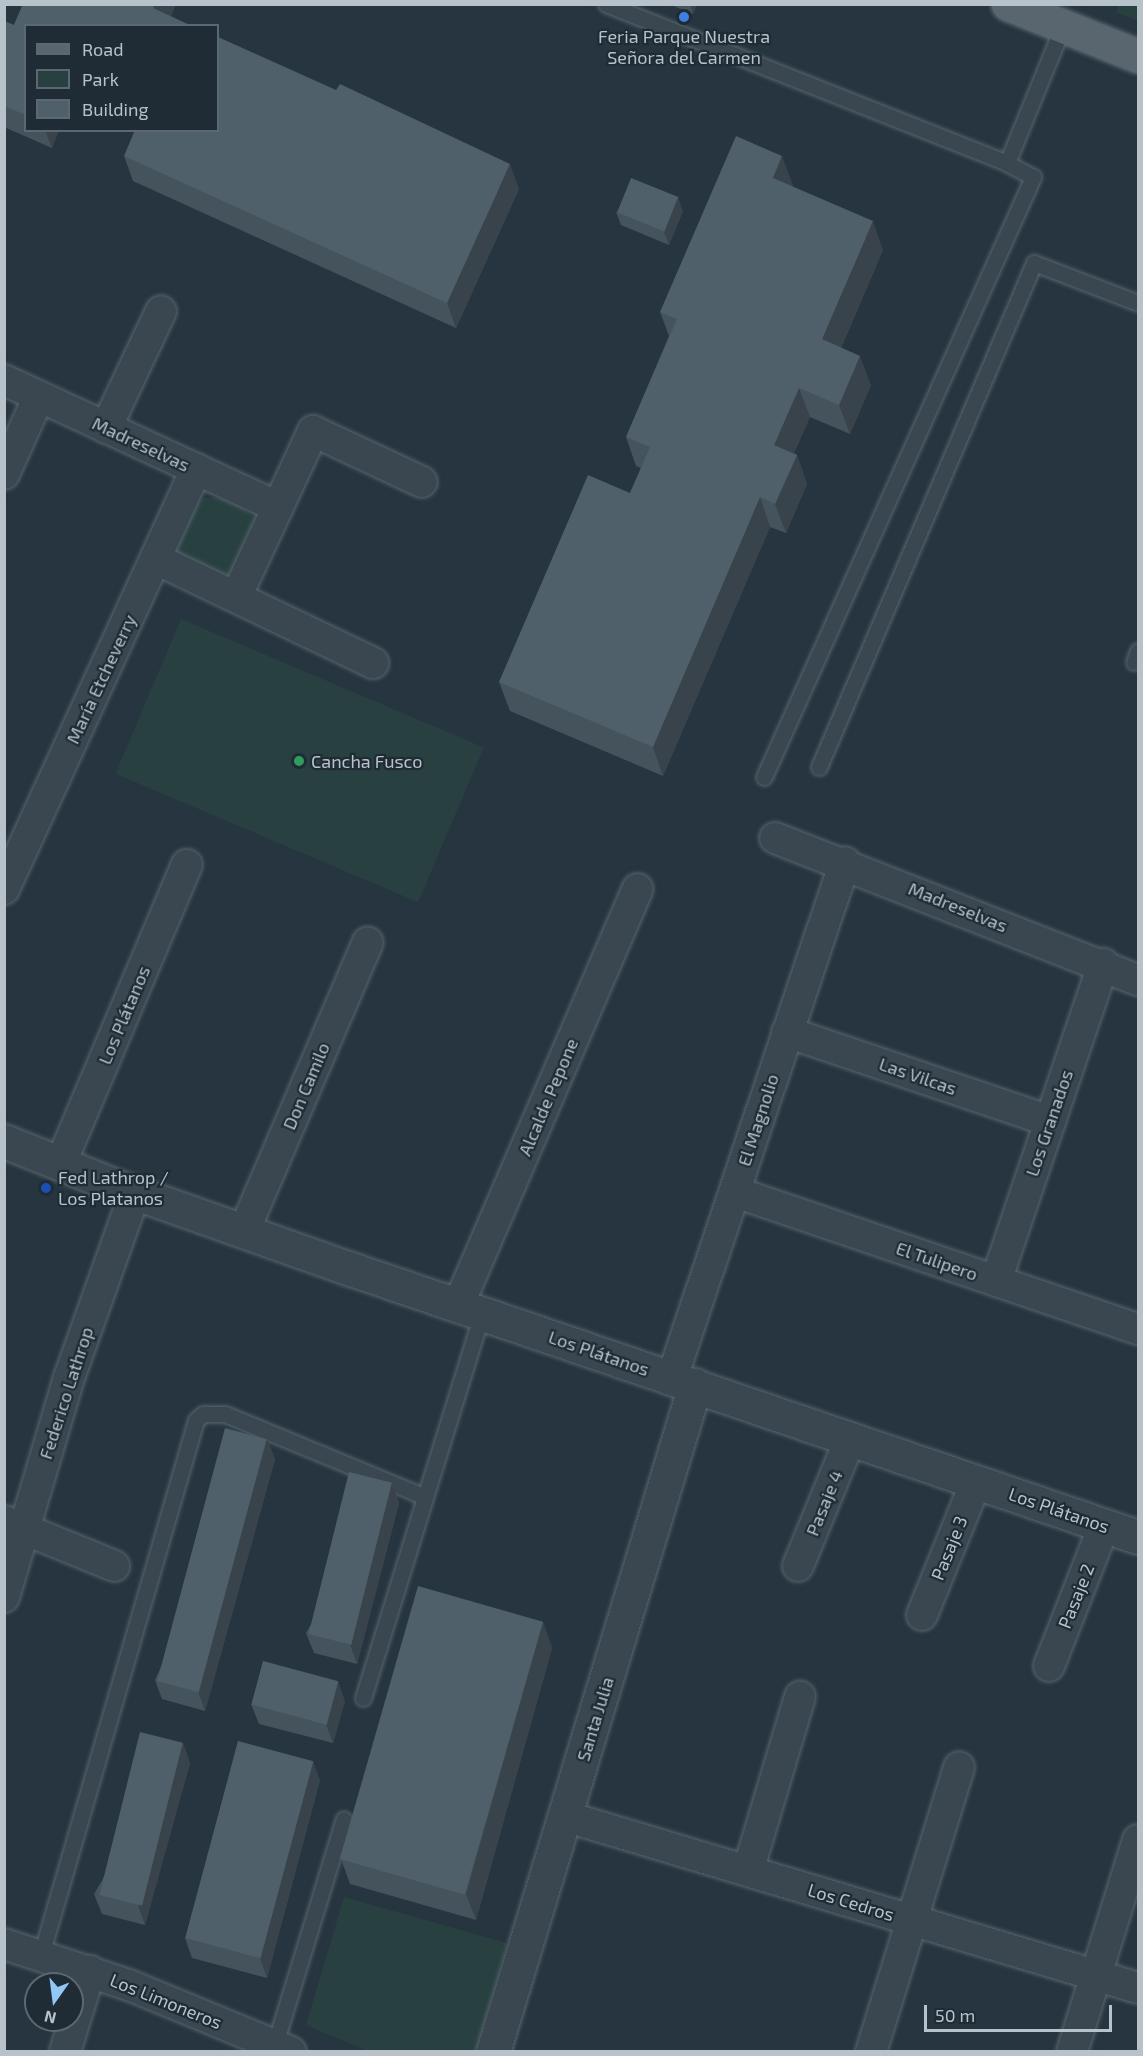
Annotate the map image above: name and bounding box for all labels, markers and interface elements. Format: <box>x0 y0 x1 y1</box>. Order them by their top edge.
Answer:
marker: Feria Parque Nuestra Señora del Carmen <box>677 10 691 24</box>
legend <box>24 24 219 132</box>
place label: Feria Parque Nuestra Señora del Carmen <box>598 26 770 68</box>
text: Road <box>82 38 123 60</box>
text: Park <box>82 68 119 90</box>
text: Building <box>82 98 149 120</box>
street label: Madreselvas <box>89 412 193 476</box>
street label: María Etcheverry <box>62 611 140 747</box>
place label: Cancha Fusco <box>311 750 422 772</box>
marker: Cancha Fusco <box>292 754 306 768</box>
street label: Madreselvas <box>905 877 1011 937</box>
street label: Los Plátanos <box>94 962 154 1068</box>
street label: Alcalde Pepone <box>514 1035 582 1159</box>
street label: Don Camilo <box>278 1039 334 1133</box>
street label: Las Vilcas <box>876 1053 960 1099</box>
street label: Los Granados <box>1021 1067 1077 1179</box>
street label: El Magnolio <box>733 1071 783 1169</box>
place label: Fed Lathrop / Los Platanos <box>58 1167 169 1210</box>
marker: Fed Lathrop / Los Platanos <box>39 1181 53 1195</box>
street label: El Tulipero <box>893 1237 981 1285</box>
street label: Federico Lathrop <box>34 1324 98 1462</box>
street label: Los Plátanos <box>546 1326 652 1380</box>
street label: Pasaje 4 <box>801 1467 847 1539</box>
street label: Los Plátanos <box>1006 1483 1112 1537</box>
street label: Pasaje 3 <box>926 1513 972 1583</box>
street label: Pasaje 2 <box>1053 1561 1099 1631</box>
street label: Santa Julia <box>572 1674 618 1764</box>
street label: Los Cedros <box>805 1879 897 1925</box>
street label: Los Limoneros <box>107 1969 225 2033</box>
north arrow <box>24 1972 84 2032</box>
scale bar <box>927 1993 1114 2031</box>
text: 50 m <box>935 2004 975 2026</box>
text: N <box>42 2007 58 2029</box>

